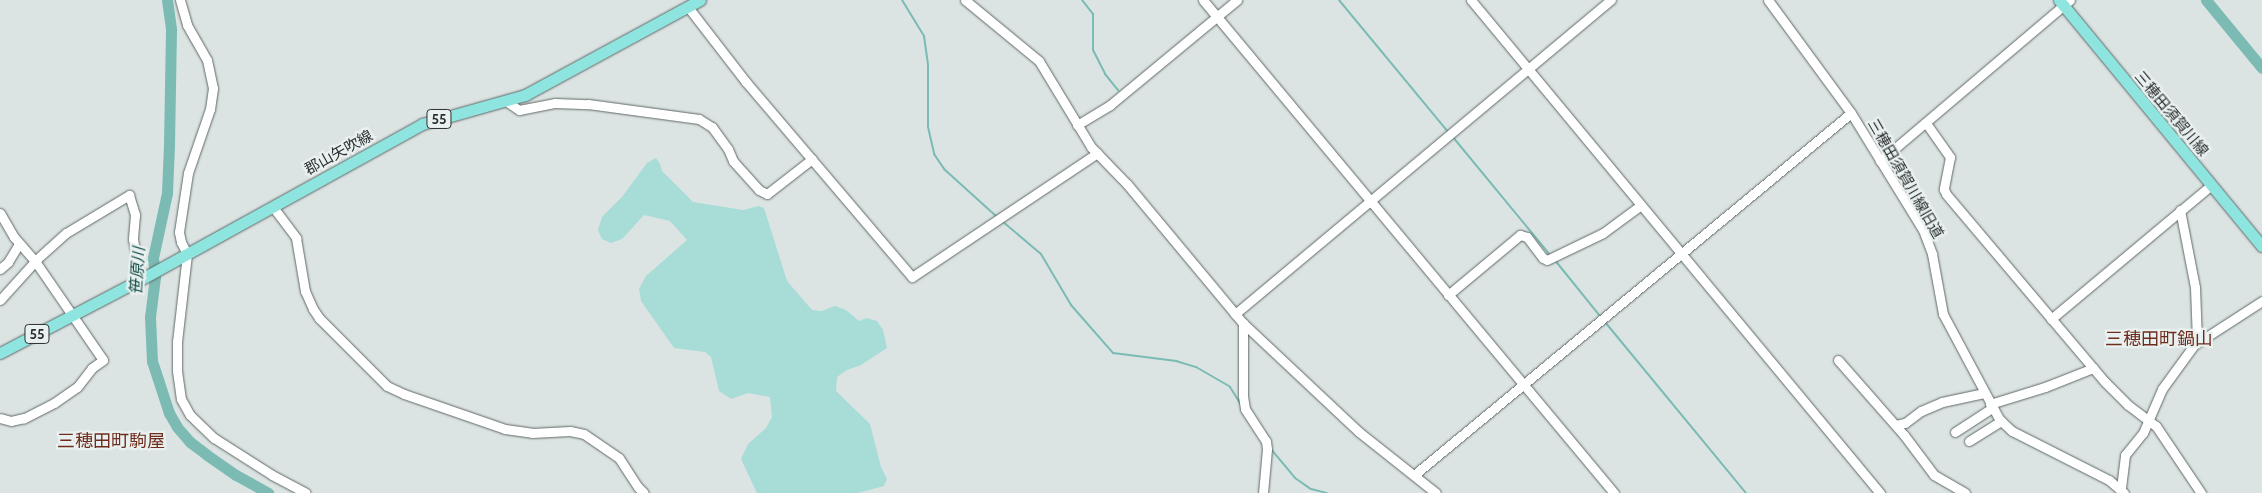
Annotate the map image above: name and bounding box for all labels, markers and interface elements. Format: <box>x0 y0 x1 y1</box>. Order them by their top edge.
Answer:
street label: 三穂田須賀川線 <box>2130 68 2212 160</box>
road number: 55 <box>425 108 453 130</box>
street label: 三穂田須賀川線旧道 <box>1863 116 1947 242</box>
street label: 郡山矢吹線 <box>302 127 376 179</box>
water label: 笹原川 <box>127 246 149 296</box>
road number: 55 <box>23 322 51 346</box>
district label: 三穂田町鍋山 <box>2105 328 2213 350</box>
district label: 三穂田町駒屋 <box>57 430 165 452</box>

